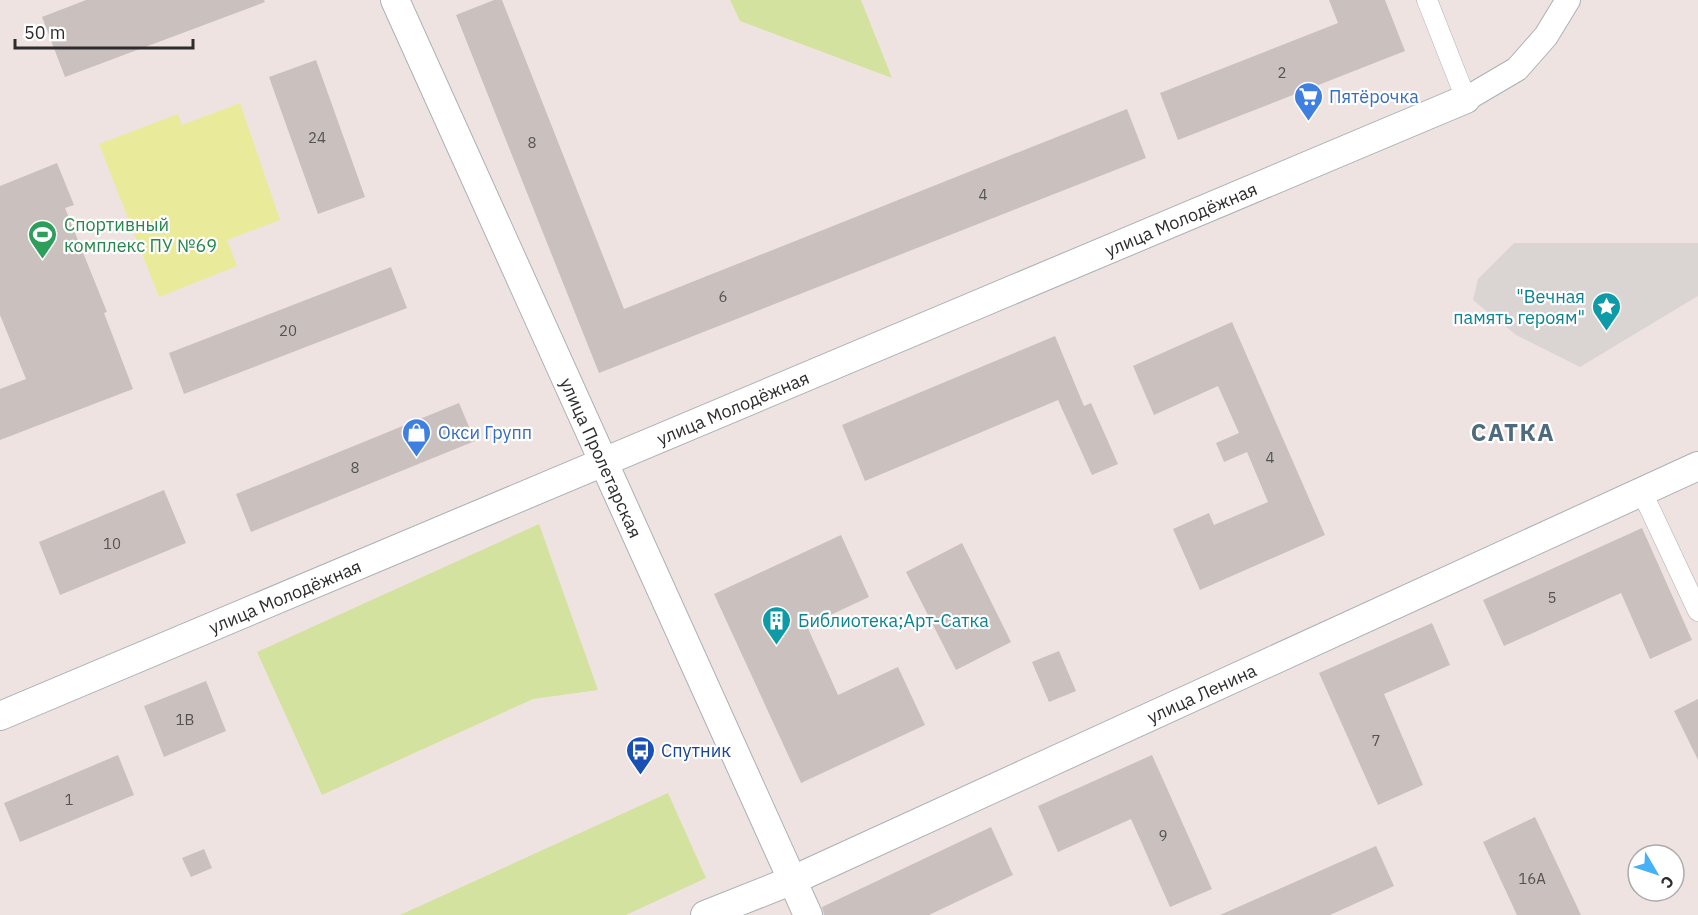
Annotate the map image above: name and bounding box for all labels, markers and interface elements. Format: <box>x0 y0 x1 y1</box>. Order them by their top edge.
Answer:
scale bar <box>15 12 194 50</box>
text: 50 m <box>24 21 66 44</box>
house number: 2 <box>1277 63 1287 82</box>
supermarket icon: Пятёрочка <box>1292 80 1324 122</box>
place label: Пятёрочка <box>1329 85 1419 108</box>
house number: 24 <box>308 128 326 147</box>
house number: 8 <box>527 133 537 152</box>
street label: улица Молодёжная <box>1101 177 1260 261</box>
house number: 4 <box>978 185 988 204</box>
place label: Спортивный комплекс ПУ №69 <box>64 213 217 257</box>
sports icon: Спортивный комплекс ПУ №69 <box>27 218 59 260</box>
place label: "Вечная память героям" <box>1453 285 1585 329</box>
house number: 6 <box>718 287 728 306</box>
place icon: "Вечная память героям" <box>1590 290 1622 332</box>
house number: 20 <box>279 321 297 340</box>
street label: улица Молодёжная <box>653 365 812 450</box>
street label: улица Пролетарская <box>555 374 648 541</box>
shop icon: Окси Групп <box>401 416 433 458</box>
district label: САТКА <box>1471 416 1555 448</box>
place label: Окси Групп <box>438 421 532 444</box>
house number: 4 <box>1265 448 1275 467</box>
house number: 8 <box>350 458 360 477</box>
house number: 10 <box>103 534 121 553</box>
street label: улица Молодёжная <box>205 554 364 638</box>
house number: 5 <box>1547 588 1557 607</box>
building icon: Библиотека;Арт-Сатка <box>761 604 793 646</box>
place label: Библиотека;Арт-Сатка <box>798 609 989 632</box>
street label: улица Ленина <box>1143 658 1260 728</box>
house number: 1В <box>176 710 194 729</box>
house number: 7 <box>1371 731 1381 750</box>
bus stop icon: Спутник <box>624 734 656 776</box>
place label: Спутник <box>661 739 731 762</box>
house number: 1 <box>64 790 74 809</box>
house number: 9 <box>1158 826 1168 845</box>
north arrow <box>1626 843 1686 903</box>
house number: 16А <box>1518 869 1546 888</box>
text: С <box>1657 872 1679 893</box>

